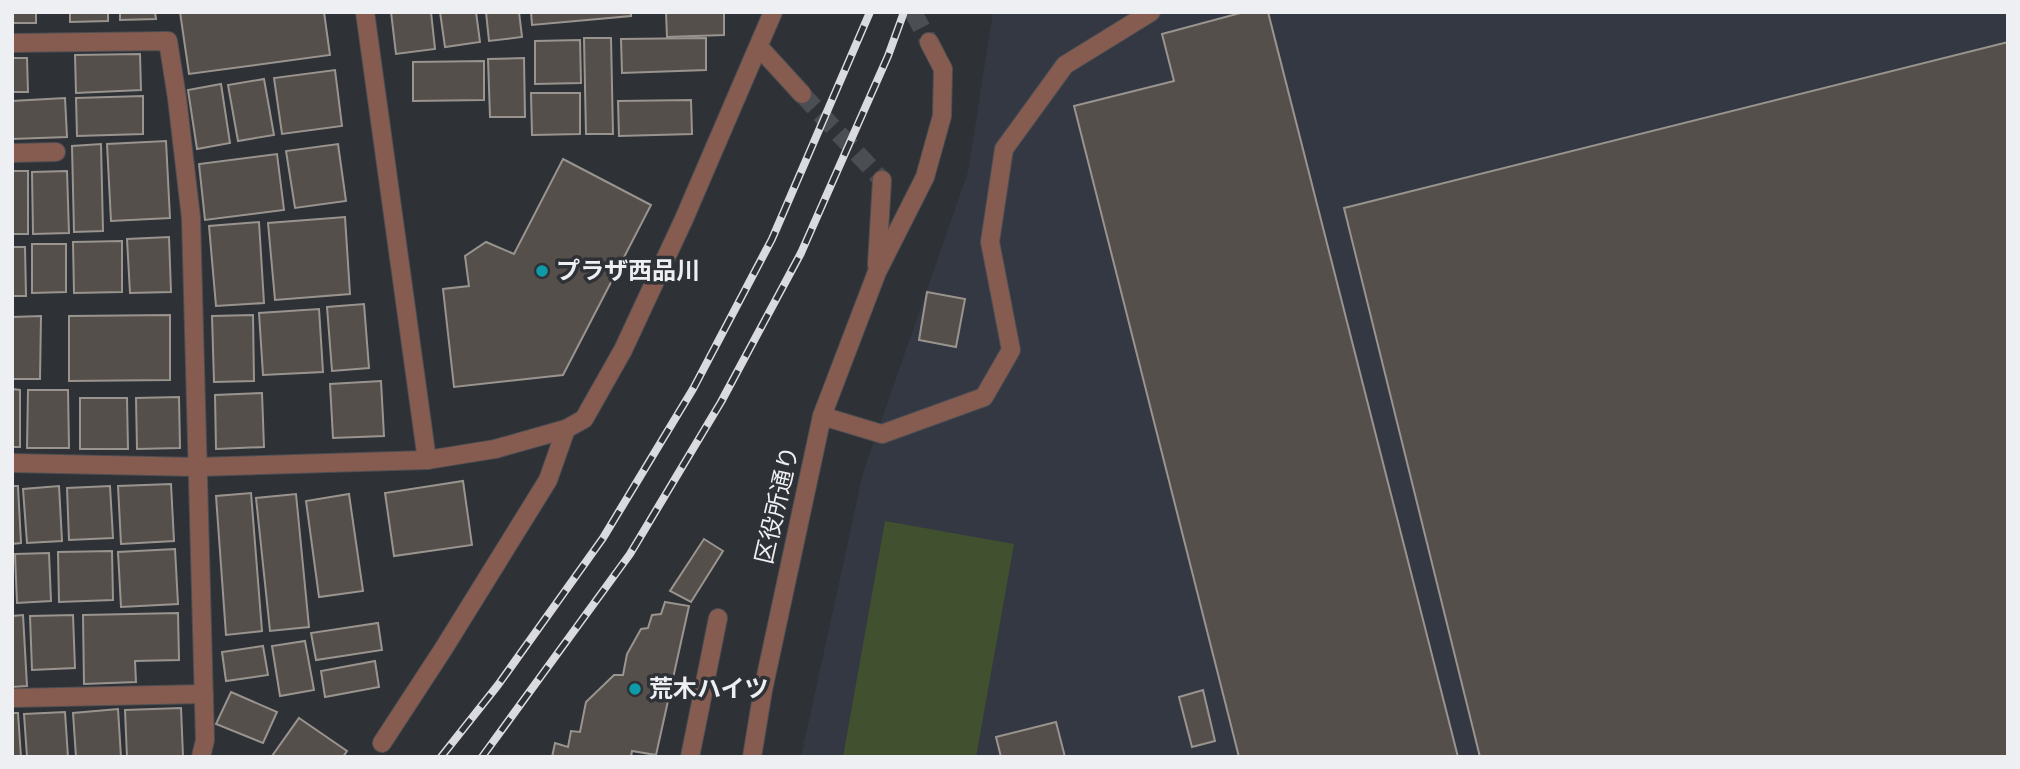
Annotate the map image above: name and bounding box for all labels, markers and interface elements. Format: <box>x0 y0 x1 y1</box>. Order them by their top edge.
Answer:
place label: プラザ西品川 <box>556 255 700 284</box>
marker: プラザ西品川 <box>534 263 550 279</box>
street label: 区役所通り <box>748 443 803 566</box>
place label: 荒木ハイツ <box>649 673 769 702</box>
marker: 荒木ハイツ <box>627 681 643 697</box>

